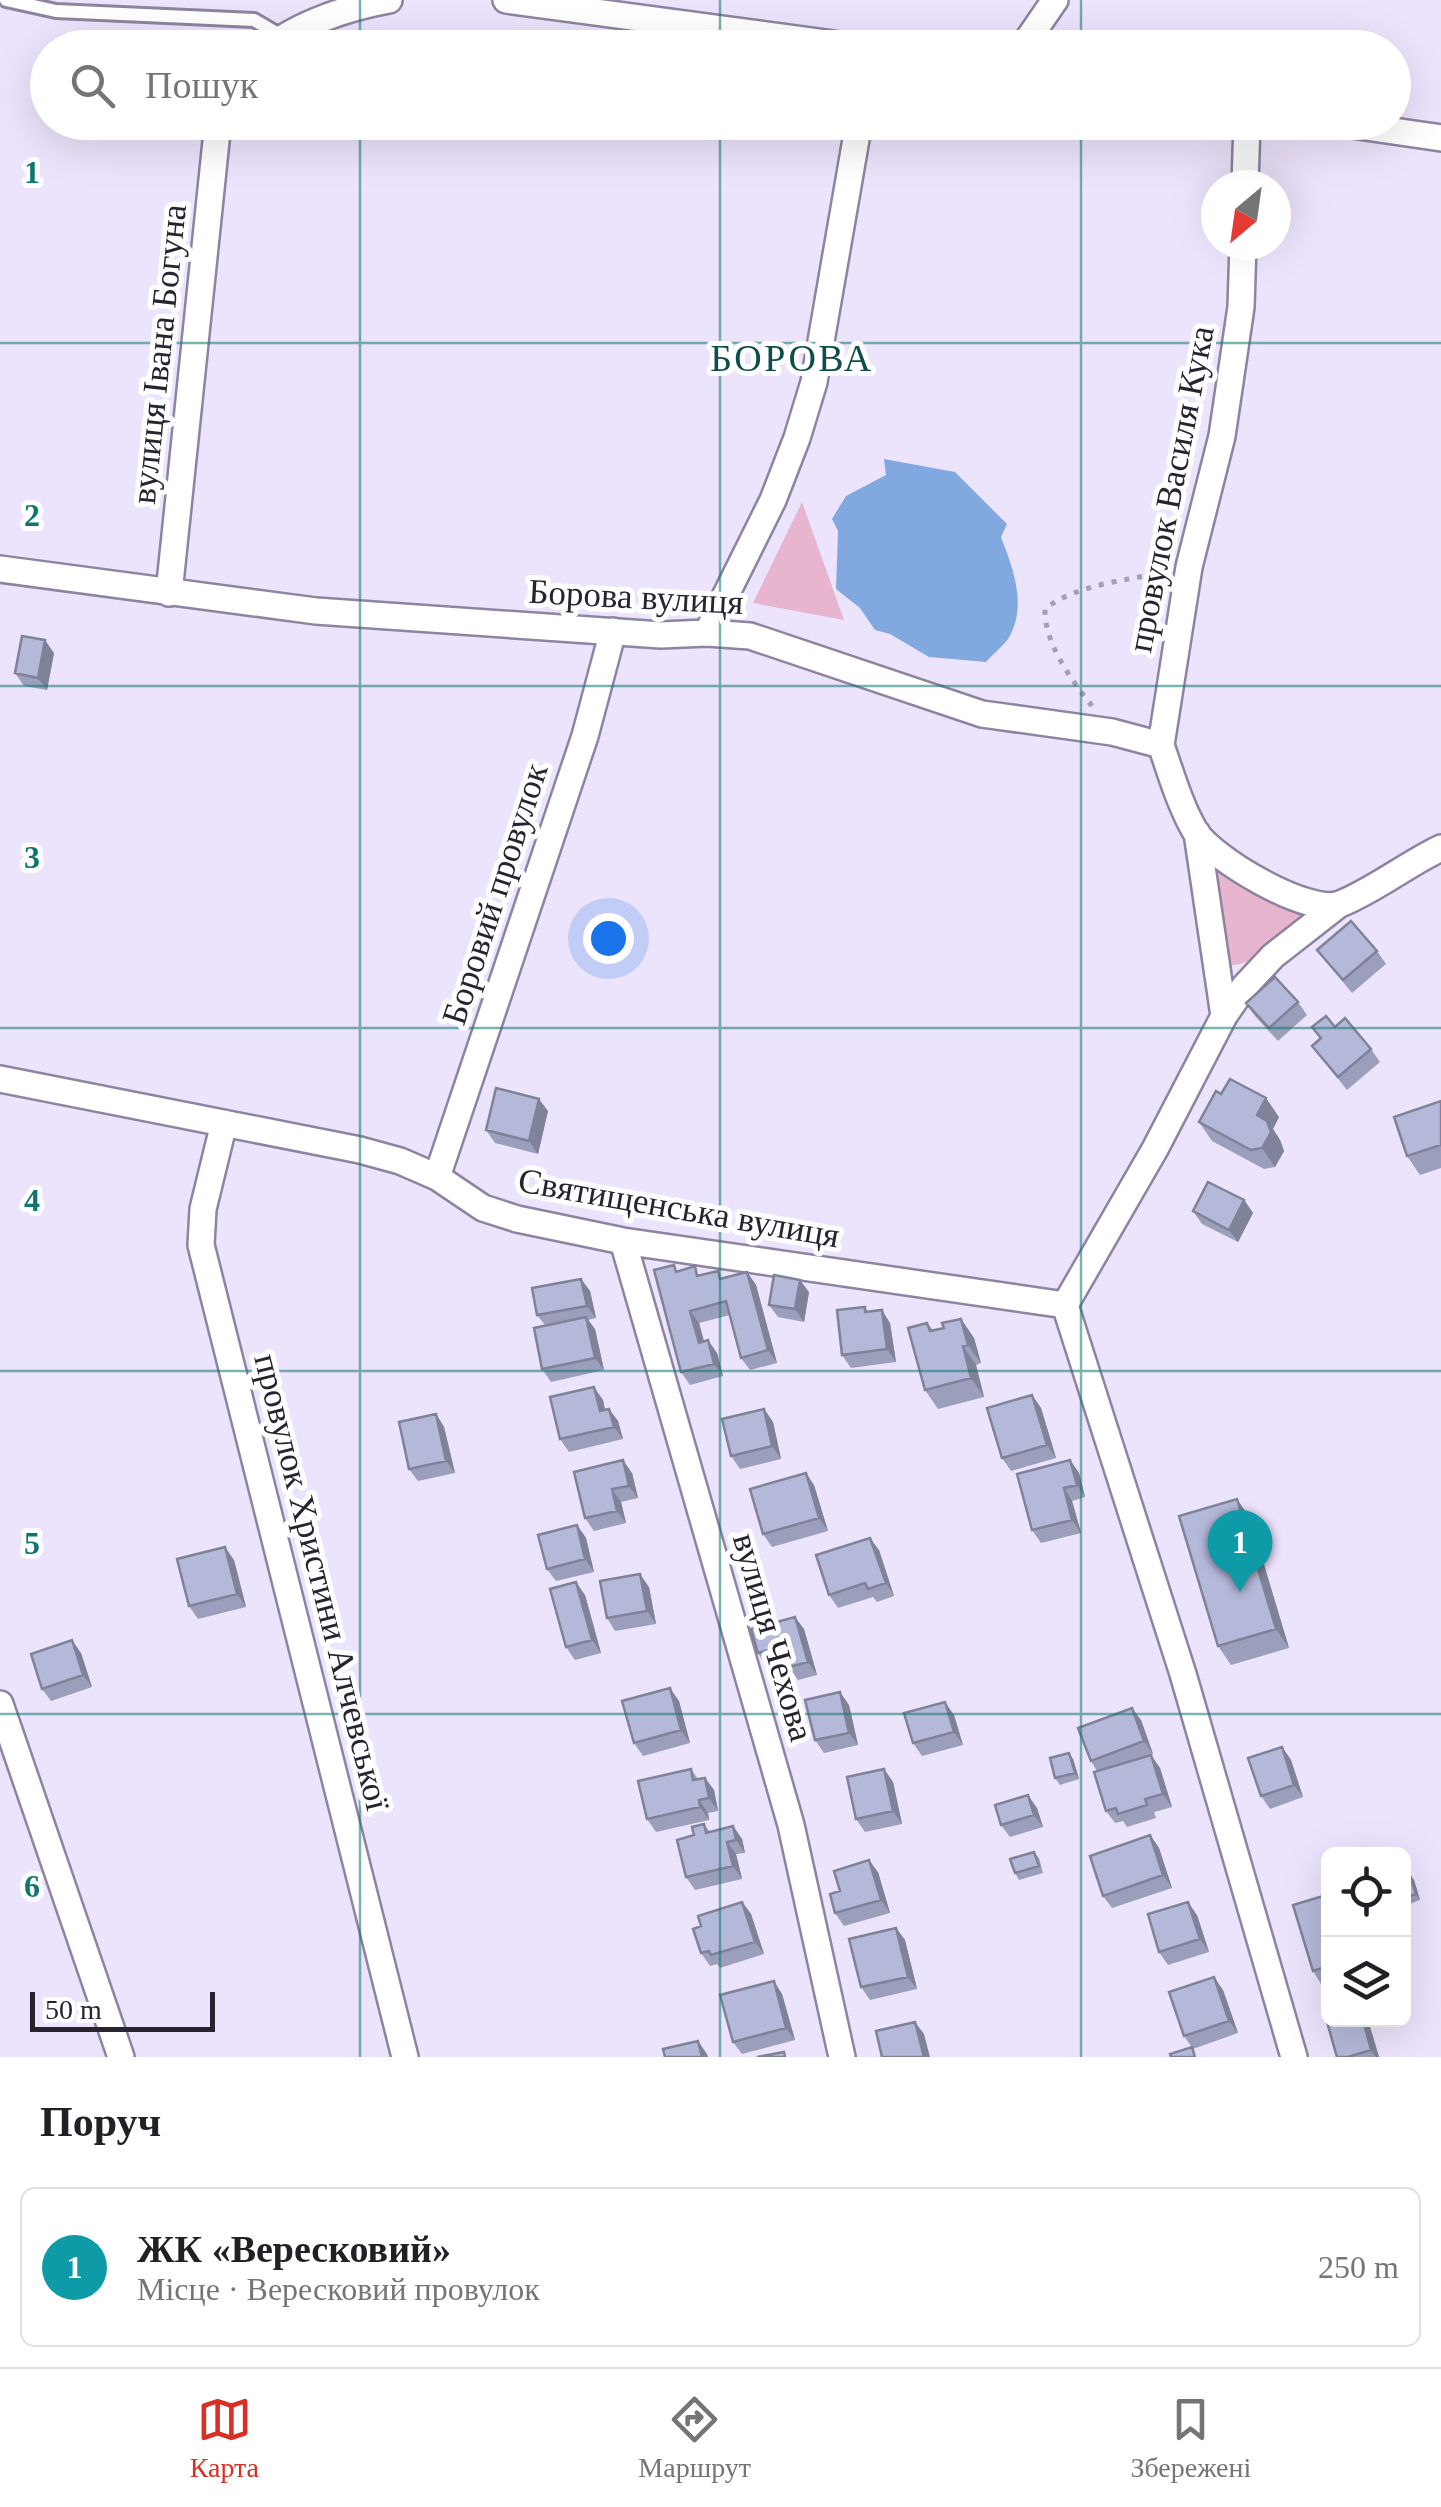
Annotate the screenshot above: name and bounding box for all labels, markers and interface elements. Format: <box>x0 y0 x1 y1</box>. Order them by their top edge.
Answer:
search box <box>30 30 1411 140</box>
icon: search <box>65 58 120 113</box>
text: Пошук <box>145 64 258 106</box>
text: 1 <box>24 154 40 190</box>
north arrow <box>1201 170 1291 260</box>
street label: вулиця Івана Богуна <box>124 202 194 506</box>
street label: провулок Василя Кука <box>1120 322 1222 655</box>
district label: БОРОВА <box>710 337 874 379</box>
text: 2 <box>24 497 40 533</box>
street label: Борова вулиця <box>527 572 745 622</box>
street label: Боровий провулок <box>434 758 556 1030</box>
text: 3 <box>24 839 40 875</box>
your location <box>583 913 634 964</box>
street label: Святищенська вулиця <box>515 1161 843 1255</box>
text: 4 <box>24 1182 40 1218</box>
street label: провулок Христини Алчевської <box>246 1350 398 1815</box>
pin: 1 <box>1208 1510 1272 1592</box>
text: 5 <box>24 1525 40 1561</box>
street label: вулиця Чехова <box>725 1529 821 1746</box>
map controls <box>1321 1847 1411 2027</box>
button: locate <box>1321 1847 1411 1937</box>
text: 6 <box>24 1868 40 1904</box>
button: layers <box>1321 1937 1411 2027</box>
scale bar <box>30 1987 215 2032</box>
text: 50 m <box>45 1994 102 2025</box>
text: Поруч <box>40 2099 161 2145</box>
text: ЖК «Вересковий» <box>137 2228 451 2270</box>
text: 1 <box>67 2249 83 2285</box>
text: 250 m <box>1318 2249 1399 2285</box>
text: Місце · Вересковий провулок <box>137 2271 540 2307</box>
tab: Карта <box>190 2392 259 2484</box>
tab: Маршрут <box>638 2392 751 2484</box>
tab: Збережені <box>1130 2392 1251 2484</box>

